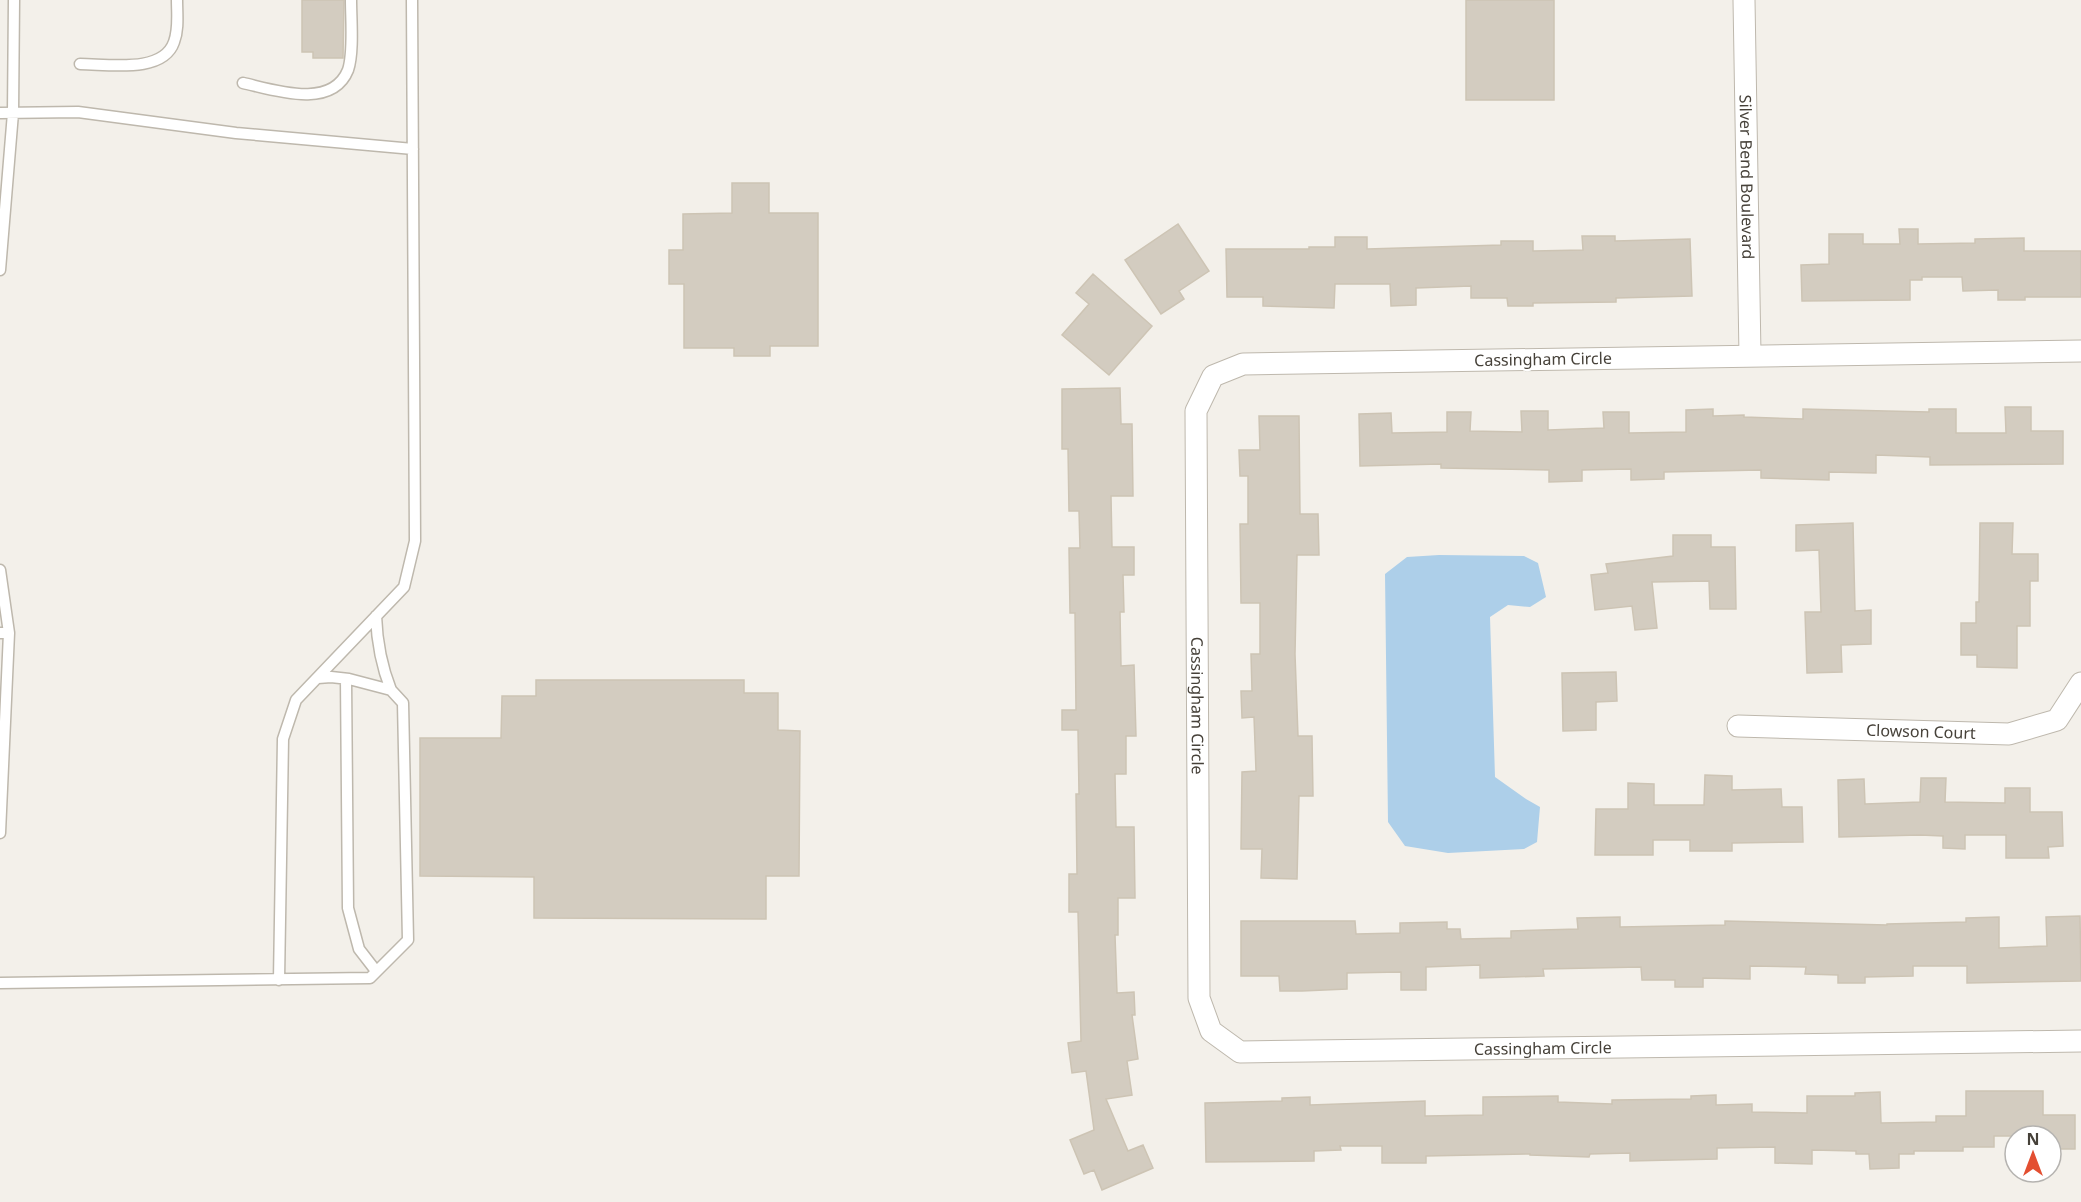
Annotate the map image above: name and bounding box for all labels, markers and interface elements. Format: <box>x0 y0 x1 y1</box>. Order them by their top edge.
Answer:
street label: Silver Bend Boulevard <box>1735 95 1759 259</box>
street label: Cassingham Circle <box>1474 347 1612 371</box>
street label: Cassingham Circle <box>1186 637 1209 775</box>
street label: Clowson Court <box>1866 719 1976 744</box>
street label: Cassingham Circle <box>1474 1036 1612 1060</box>
north arrow <box>2003 1124 2063 1184</box>
text: N <box>2026 1128 2040 1150</box>

